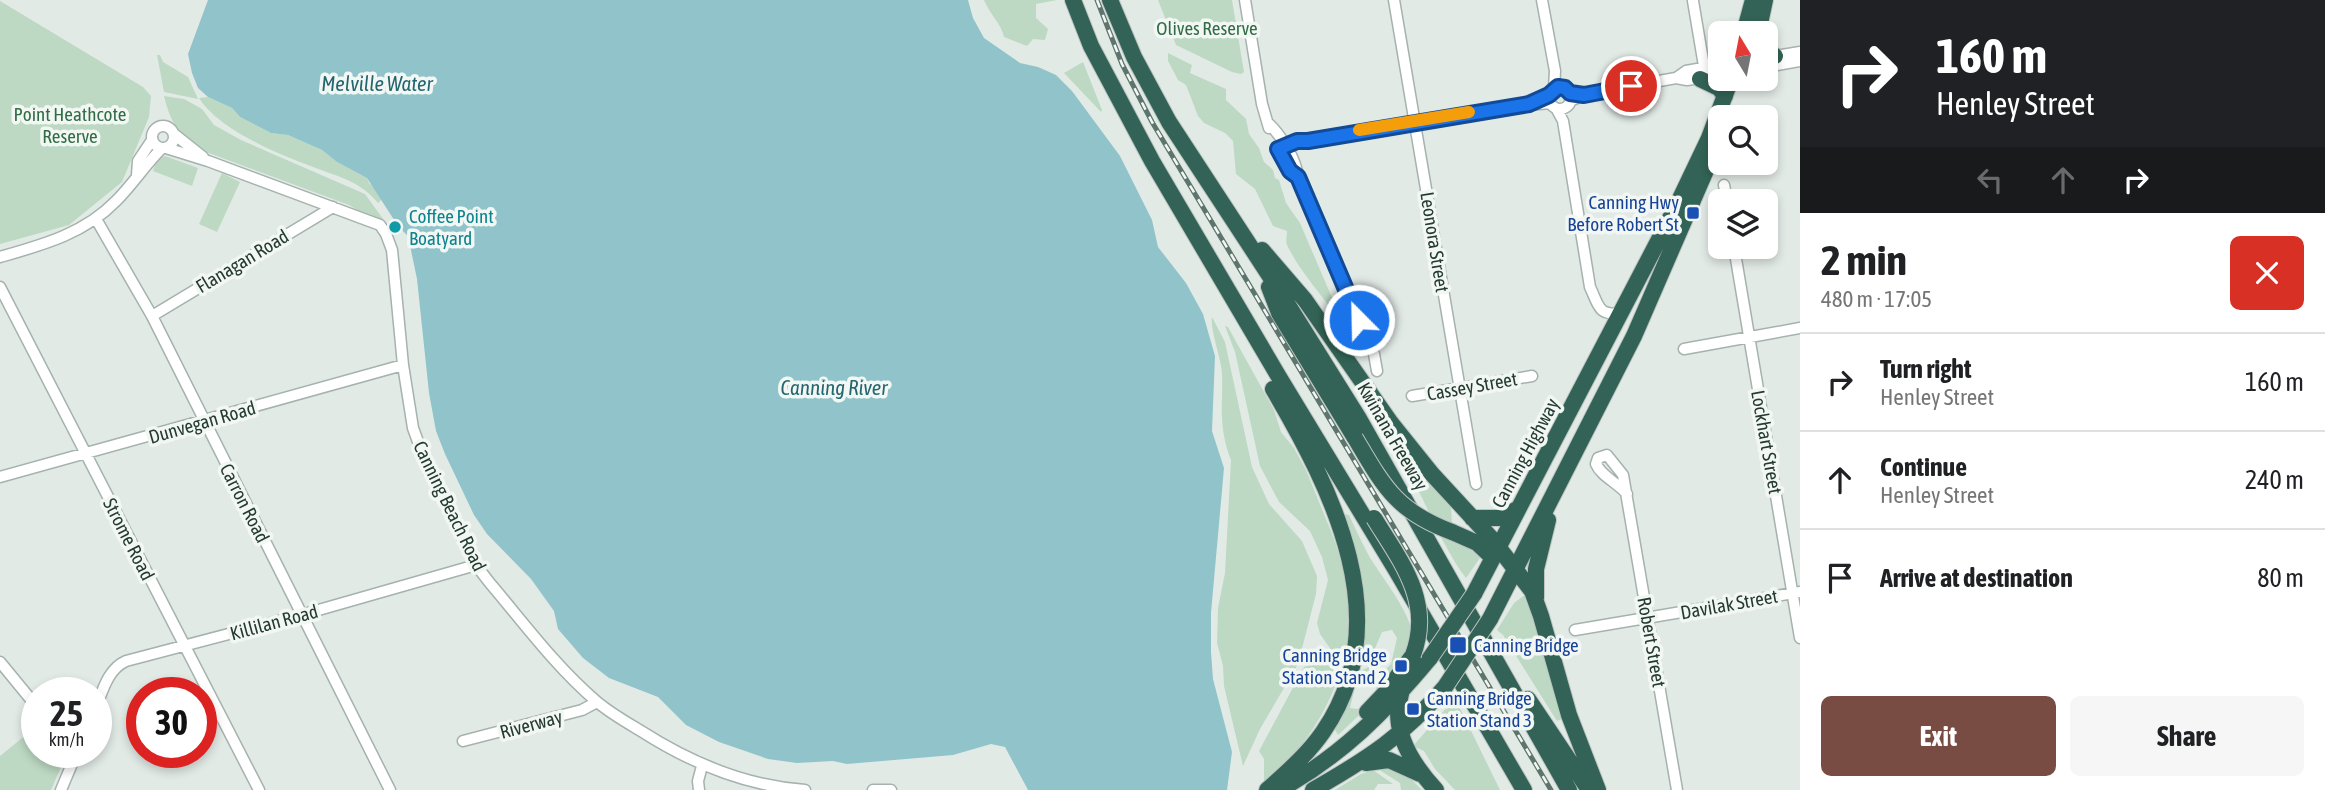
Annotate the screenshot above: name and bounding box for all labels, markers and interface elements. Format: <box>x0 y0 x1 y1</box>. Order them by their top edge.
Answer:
park label: Olives Reserve <box>1156 17 1258 39</box>
north arrow <box>1708 21 1778 91</box>
map controls <box>1708 21 1778 259</box>
text: 160 m <box>1936 27 2047 83</box>
icon: right <box>1821 28 1912 119</box>
pin <box>1601 56 1661 116</box>
icon: arrive <box>1612 67 1650 105</box>
water label: Melville Water <box>321 71 434 95</box>
text: Henley Street <box>1936 85 2095 122</box>
park label: Point Heathcote Reserve <box>14 103 126 147</box>
button: search <box>1708 105 1778 175</box>
icon: left <box>1971 161 2009 199</box>
icon: ahead <box>2044 161 2082 199</box>
icon: right <box>2117 161 2155 199</box>
button: layers <box>1708 189 1778 259</box>
street label: Leonora Street <box>1416 190 1454 294</box>
place label: Canning Hwy Before Robert St <box>1567 191 1679 235</box>
place label: Coffee Point Boatyard <box>409 205 494 249</box>
marker: Canning Hwy Before Robert St <box>1685 205 1701 221</box>
marker: Coffee Point Boatyard <box>387 219 403 235</box>
street label: Flanagan Road <box>192 225 292 297</box>
text: 2 min <box>1821 236 1907 284</box>
button: close <box>2230 236 2304 310</box>
position arrow <box>1322 283 1396 357</box>
text: 480 m · 17:05 <box>1821 286 1932 312</box>
text: Turn right <box>1880 354 1971 384</box>
icon: right <box>1821 363 1859 401</box>
street label: Cassey Street <box>1425 367 1519 405</box>
text: 160 m <box>2245 367 2304 397</box>
water label: Canning River <box>781 375 888 399</box>
street label: Kwinana Freeway <box>1353 378 1433 494</box>
text: Henley Street <box>1880 384 1994 410</box>
street label: Lockhart Street <box>1747 388 1787 496</box>
street label: Canning Highway <box>1487 394 1563 511</box>
street label: Dunvegan Road <box>146 396 258 448</box>
street label: Canning Beach Road <box>409 437 491 575</box>
text: Continue <box>1880 452 1967 482</box>
street label: Carron Road <box>216 460 274 546</box>
icon: ahead <box>1821 461 1859 499</box>
text: 240 m <box>2245 465 2304 495</box>
text: Henley Street <box>1880 482 1994 508</box>
street label: Strome Road <box>99 494 159 584</box>
icon: arrive <box>1821 559 1859 597</box>
text: Arrive at destination <box>1880 563 2073 593</box>
text: 80 m <box>2257 563 2304 593</box>
street label: Davilak Street <box>1679 585 1779 623</box>
street label: Robert Street <box>1633 595 1671 689</box>
street label: Killilan Road <box>228 600 320 644</box>
place label: Canning Bridge <box>1474 634 1579 656</box>
marker: Canning Bridge <box>1448 635 1468 655</box>
place label: Canning Bridge Station Stand 2 <box>1282 644 1387 688</box>
marker: Canning Bridge Station Stand 2 <box>1393 658 1409 674</box>
speed limit sign: 30 <box>126 677 217 768</box>
place label: Canning Bridge Station Stand 3 <box>1427 687 1532 731</box>
text: 25 <box>50 693 83 733</box>
button: Exit <box>1821 696 2056 776</box>
button: Share <box>2070 696 2304 776</box>
marker: Canning Bridge Station Stand 3 <box>1405 701 1421 717</box>
street label: Riverway <box>497 705 565 743</box>
text: km/h <box>49 729 84 750</box>

